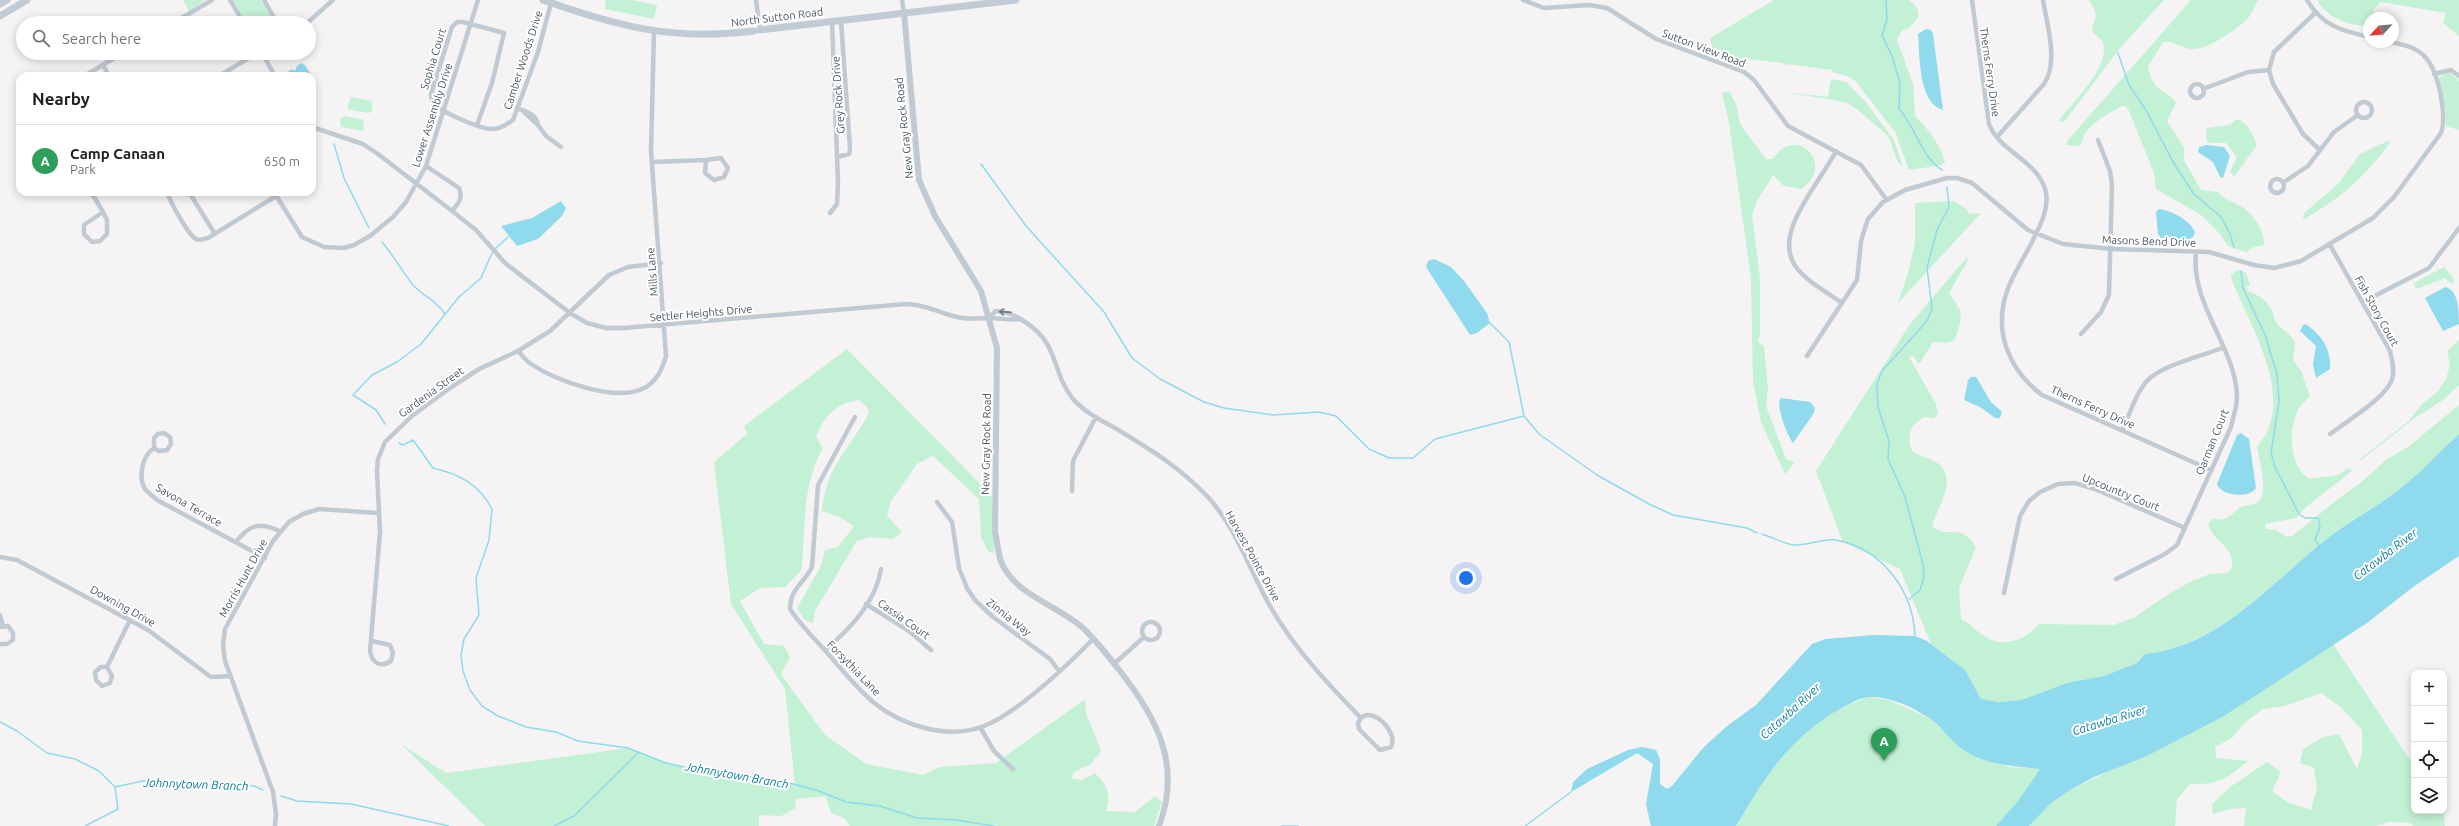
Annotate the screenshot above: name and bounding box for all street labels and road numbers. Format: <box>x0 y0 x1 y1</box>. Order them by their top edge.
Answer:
street label: North Sutton Road <box>730 5 824 29</box>
street label: Camber Woods Drive <box>501 9 545 111</box>
street label: Sophia Court <box>418 26 448 91</box>
street label: Therns Ferry Drive <box>1978 26 2002 118</box>
street label: Sutton View Road <box>1661 27 1747 69</box>
street label: Grey Rock Drive <box>829 56 847 134</box>
street label: Lower Assembly Drive <box>409 61 455 169</box>
street label: New Gray Rock Road <box>893 77 915 179</box>
street label: Masons Bend Drive <box>2102 233 2196 249</box>
street label: Mills Lane <box>644 247 660 297</box>
street label: Fish Story Court <box>2353 274 2402 349</box>
street label: Settler Heights Drive <box>649 303 753 323</box>
street label: Gardenia Street <box>396 364 466 420</box>
street label: Therns Ferry Drive <box>2049 383 2137 431</box>
street label: New Gray Rock Road <box>979 393 993 495</box>
street label: Oarman Court <box>2193 407 2231 477</box>
street label: Upcountry Court <box>2080 471 2162 513</box>
street label: Savona Terrace <box>154 481 224 529</box>
street label: Harvest Pointe Drive <box>1223 509 1283 603</box>
street label: Morris Hunt Drive <box>217 537 269 619</box>
street label: Downing Drive <box>88 583 158 629</box>
street label: Zinnia Way <box>984 596 1034 639</box>
street label: Cassia Court <box>876 597 933 642</box>
street label: Forsythia Lane <box>825 638 883 698</box>

